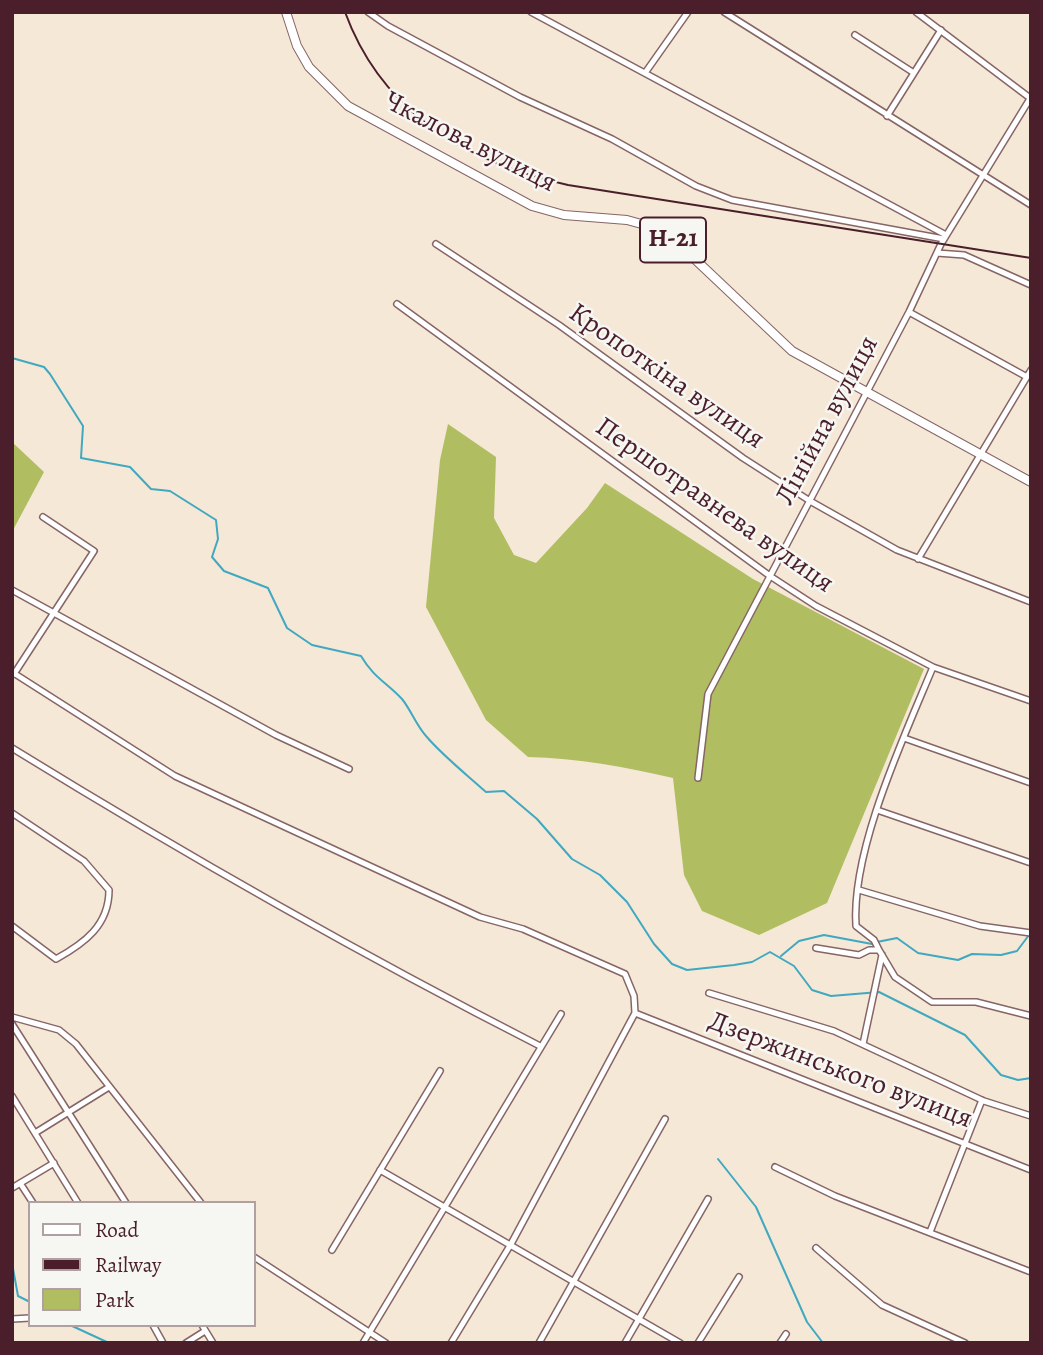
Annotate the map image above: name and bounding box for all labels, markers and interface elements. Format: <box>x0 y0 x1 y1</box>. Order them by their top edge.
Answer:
street label: Чкалова вулиця <box>378 85 562 201</box>
road number: Н-21 <box>640 218 706 262</box>
street label: Кропоткіна вулиця <box>562 297 770 457</box>
street label: Лінійна вулиця <box>769 331 887 511</box>
street label: Першотравнева вулиця <box>588 411 840 601</box>
street label: Дзержинського вулиця <box>703 1005 977 1137</box>
legend <box>28 1201 256 1327</box>
text: Road <box>95 1216 139 1244</box>
text: Railway <box>95 1251 161 1279</box>
text: Park <box>95 1286 134 1314</box>

